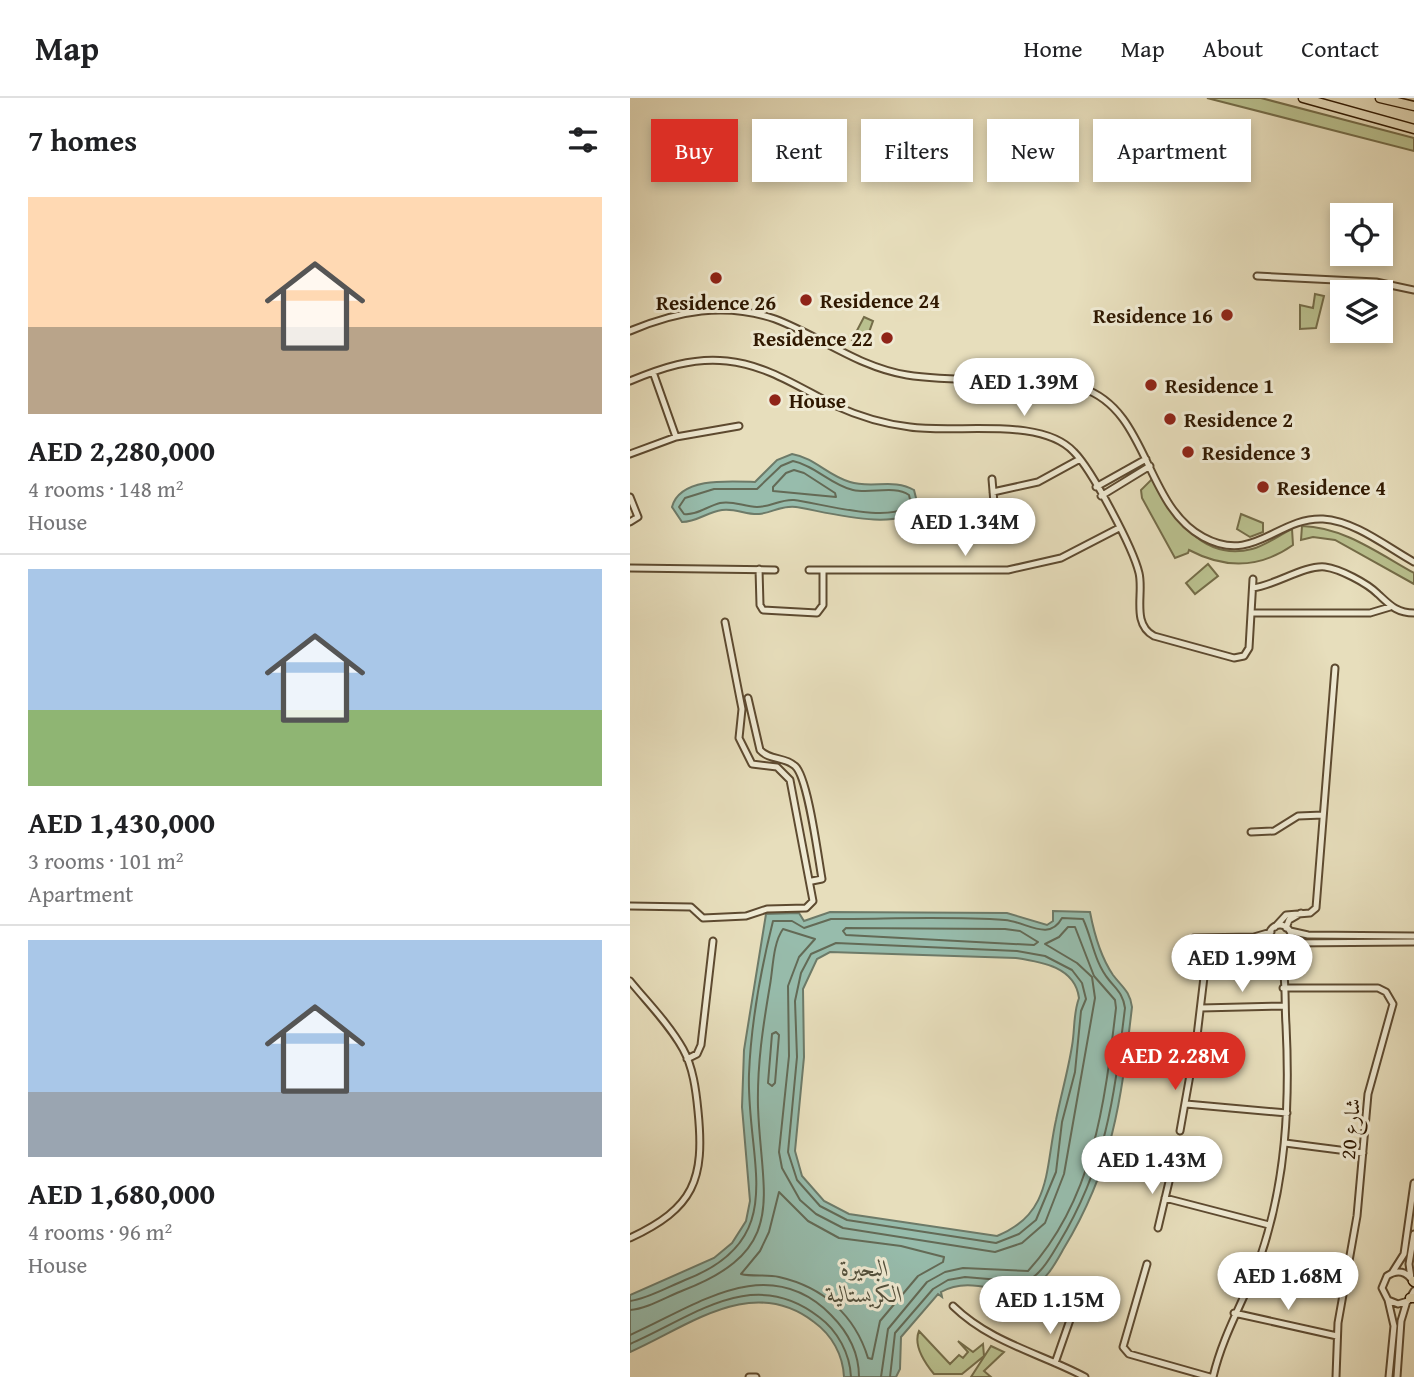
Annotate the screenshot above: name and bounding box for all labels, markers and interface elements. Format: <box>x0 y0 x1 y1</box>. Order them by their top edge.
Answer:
text: Map <box>35 24 99 72</box>
text: Home <box>1024 31 1083 66</box>
text: Map <box>1121 31 1165 66</box>
text: About <box>1203 31 1263 66</box>
text: Contact <box>1301 31 1379 66</box>
text: 7 homes <box>28 118 137 162</box>
chip: Buy <box>651 119 738 182</box>
chip: Rent <box>752 119 847 182</box>
chip: Filters <box>861 119 973 182</box>
chip: New <box>987 119 1079 182</box>
chip: Apartment <box>1093 119 1251 182</box>
icon: filters <box>564 121 602 159</box>
map controls <box>1330 203 1393 343</box>
button: locate <box>1330 203 1393 266</box>
icon: home <box>252 243 378 369</box>
marker: Residence 26 <box>708 270 724 286</box>
button: layers <box>1330 280 1393 343</box>
place label: Residence 24 <box>820 285 940 316</box>
place label: Residence 26 <box>656 287 776 318</box>
marker: Residence 24 <box>798 292 814 308</box>
place label: Residence 16 <box>1093 300 1213 331</box>
marker: Residence 16 <box>1219 307 1235 323</box>
place label: Residence 22 <box>753 323 873 354</box>
marker: Residence 22 <box>879 330 895 346</box>
pin: AED 1.39M <box>944 358 1104 418</box>
text: AED 1.39M <box>969 364 1079 397</box>
place label: Residence 1 <box>1165 370 1274 401</box>
marker: Residence 1 <box>1143 377 1159 393</box>
place label: House <box>789 385 846 416</box>
marker: House <box>767 392 783 408</box>
place label: Residence 2 <box>1184 404 1293 435</box>
marker: Residence 2 <box>1162 411 1178 427</box>
text: AED 2,280,000 <box>28 428 215 472</box>
place label: Residence 3 <box>1202 437 1311 468</box>
marker: Residence 3 <box>1180 444 1196 460</box>
text: 4 rooms · 148 m² <box>28 472 183 505</box>
place label: Residence 4 <box>1277 472 1386 503</box>
marker: Residence 4 <box>1255 479 1271 495</box>
pin: AED 1.34M <box>885 498 1045 558</box>
text: AED 1.34M <box>910 504 1020 537</box>
text: House <box>28 505 87 538</box>
icon: home <box>252 615 378 741</box>
text: AED 1,430,000 <box>28 800 215 844</box>
text: 3 rooms · 101 m² <box>28 844 183 877</box>
text: Apartment <box>28 877 133 910</box>
pin: AED 1.99M <box>1162 934 1322 994</box>
text: AED 1.99M <box>1187 940 1297 973</box>
icon: home <box>252 986 378 1112</box>
pin: AED 2.28M <box>1095 1032 1255 1092</box>
text: AED 2.28M <box>1120 1038 1230 1071</box>
street label: شارع 20 <box>1332 1097 1371 1161</box>
pin: AED 1.43M <box>1072 1136 1232 1196</box>
text: AED 1.43M <box>1097 1142 1207 1175</box>
text: AED 1,680,000 <box>28 1171 215 1215</box>
text: 4 rooms · 96 m² <box>28 1215 172 1248</box>
text: House <box>28 1248 87 1281</box>
water label: البحيرة الكريستالية <box>825 1251 903 1310</box>
pin: AED 1.68M <box>1208 1252 1368 1312</box>
text: AED 1.68M <box>1233 1258 1343 1291</box>
pin: AED 1.15M <box>970 1276 1130 1336</box>
text: AED 1.15M <box>995 1282 1105 1315</box>

